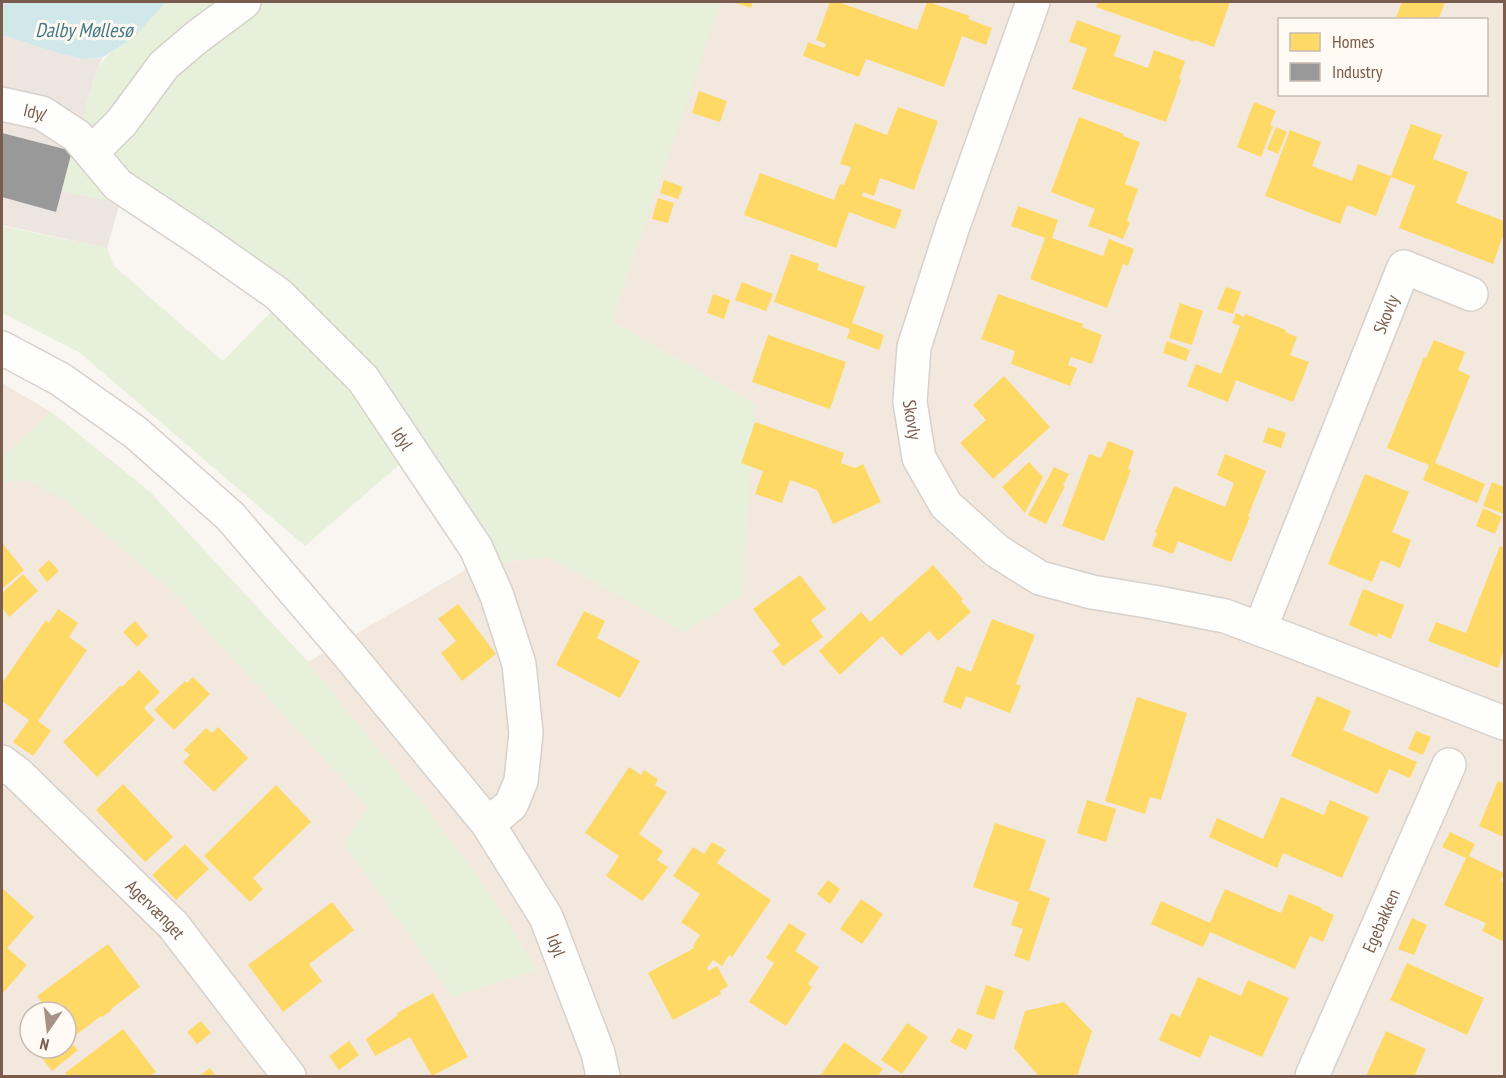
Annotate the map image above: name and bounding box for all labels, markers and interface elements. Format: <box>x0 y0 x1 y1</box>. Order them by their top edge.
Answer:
water label: Dalby Møllesø <box>35 17 135 43</box>
legend <box>1278 18 1488 96</box>
text: Homes <box>1332 30 1375 53</box>
text: Industry <box>1332 60 1383 83</box>
street label: Idyl <box>21 98 53 126</box>
street label: Skovly <box>1367 291 1403 337</box>
street label: Skovly <box>898 398 927 441</box>
street label: Idyl <box>387 422 419 455</box>
street label: Agervænget <box>121 874 191 943</box>
street label: Egebakken <box>1356 885 1405 956</box>
street label: Idyl <box>542 930 572 961</box>
north arrow <box>18 1000 78 1060</box>
text: N <box>38 1034 51 1055</box>

